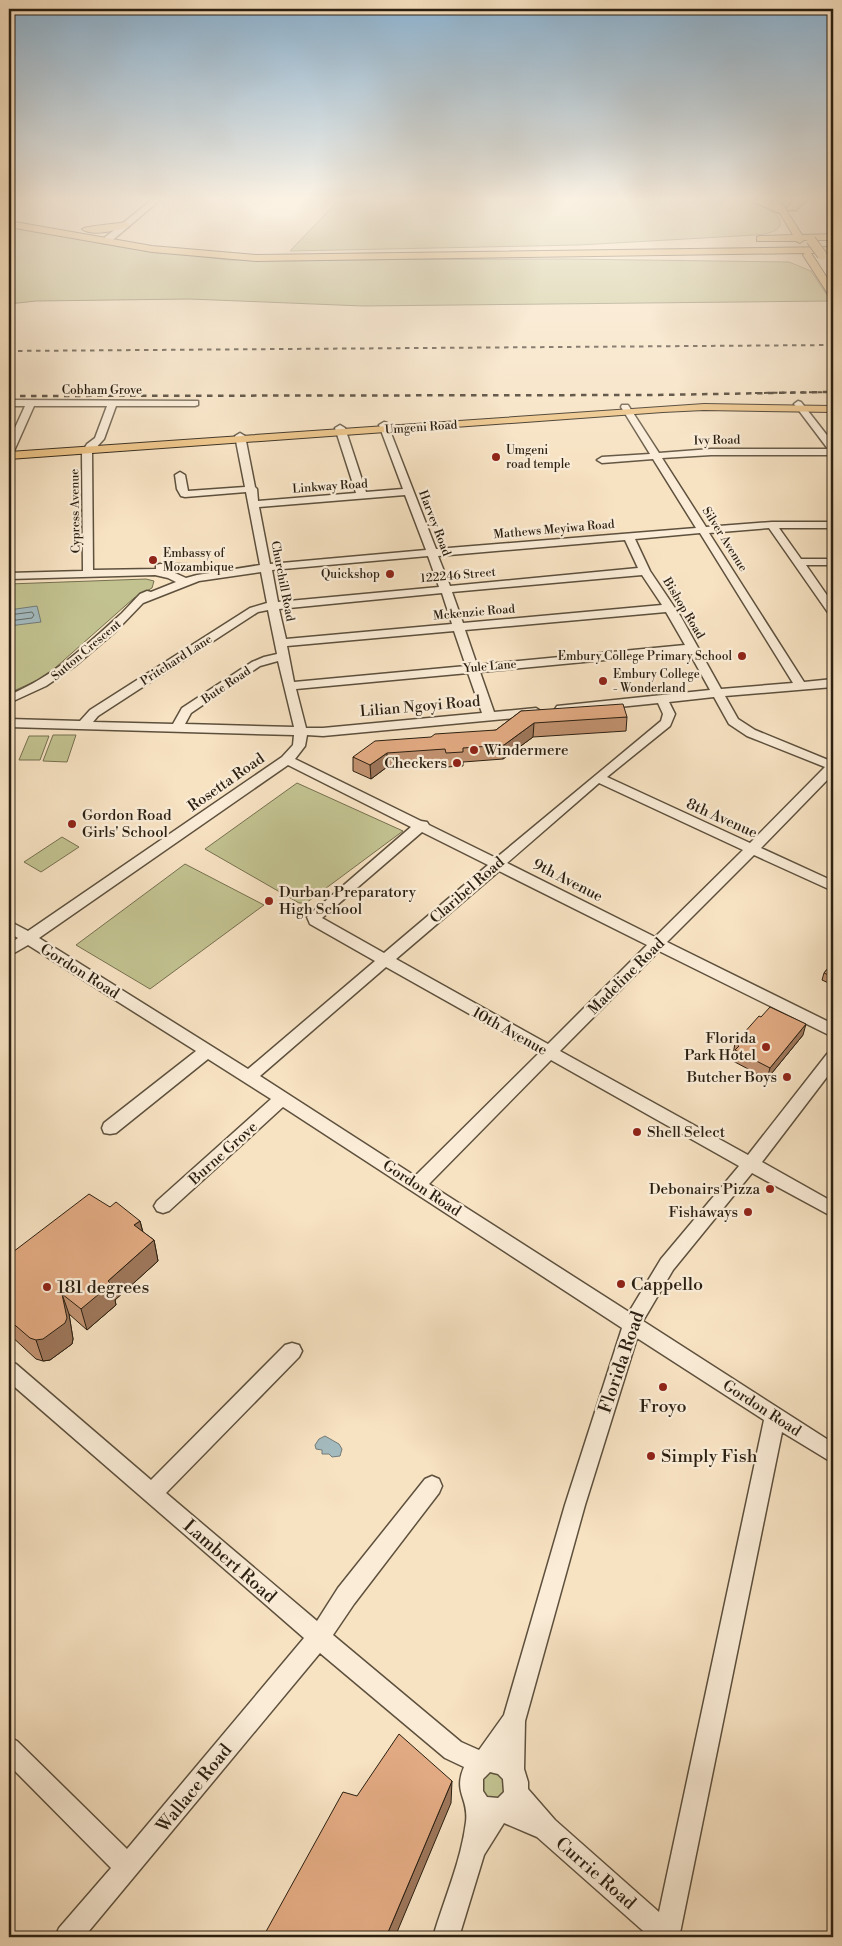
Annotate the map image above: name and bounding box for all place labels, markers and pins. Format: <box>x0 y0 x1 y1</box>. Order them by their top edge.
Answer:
place label: Umgeni road temple <box>506 443 570 472</box>
marker: Umgeni road temple <box>490 451 502 463</box>
place label: Embassy of Mozambique <box>163 546 234 575</box>
marker: Embassy of Mozambique <box>147 554 159 566</box>
place label: Quickshop <box>321 567 380 582</box>
marker: Quickshop <box>384 568 396 580</box>
place label: Embury College Primary School <box>558 649 732 664</box>
marker: Embury College Primary School <box>736 650 748 662</box>
place label: Embury College - Wonderland <box>613 667 700 696</box>
marker: Embury College - Wonderland <box>597 675 609 687</box>
place label: Windermere <box>483 741 568 760</box>
marker: Windermere <box>468 744 480 756</box>
place label: Checkers <box>384 754 447 773</box>
marker: Checkers <box>451 757 463 769</box>
place label: Gordon Road Girls' School <box>82 806 172 842</box>
marker: Gordon Road Girls' School <box>66 818 78 830</box>
place label: Durban Preparatory High School <box>279 883 417 919</box>
marker: Durban Preparatory High School <box>263 895 275 907</box>
place label: Florida Park Hotel <box>684 1029 757 1065</box>
marker: Florida Park Hotel <box>760 1041 772 1053</box>
place label: Butcher Boys <box>686 1068 777 1087</box>
marker: Butcher Boys <box>781 1071 793 1083</box>
place label: Shell Select <box>647 1123 726 1142</box>
marker: Shell Select <box>631 1126 643 1138</box>
place label: Debonairs Pizza <box>649 1180 760 1199</box>
marker: Debonairs Pizza <box>764 1183 776 1195</box>
place label: Fishaways <box>669 1203 738 1222</box>
marker: Fishaways <box>742 1206 754 1218</box>
place label: Cappello <box>631 1273 703 1296</box>
place label: 181 degrees <box>57 1276 149 1299</box>
marker: Cappello <box>615 1278 627 1290</box>
marker: 181 degrees <box>41 1281 53 1293</box>
marker: Froyo <box>657 1381 669 1393</box>
place label: Froyo <box>639 1395 687 1418</box>
place label: Simply Fish <box>661 1445 758 1468</box>
marker: Simply Fish <box>645 1450 657 1462</box>

